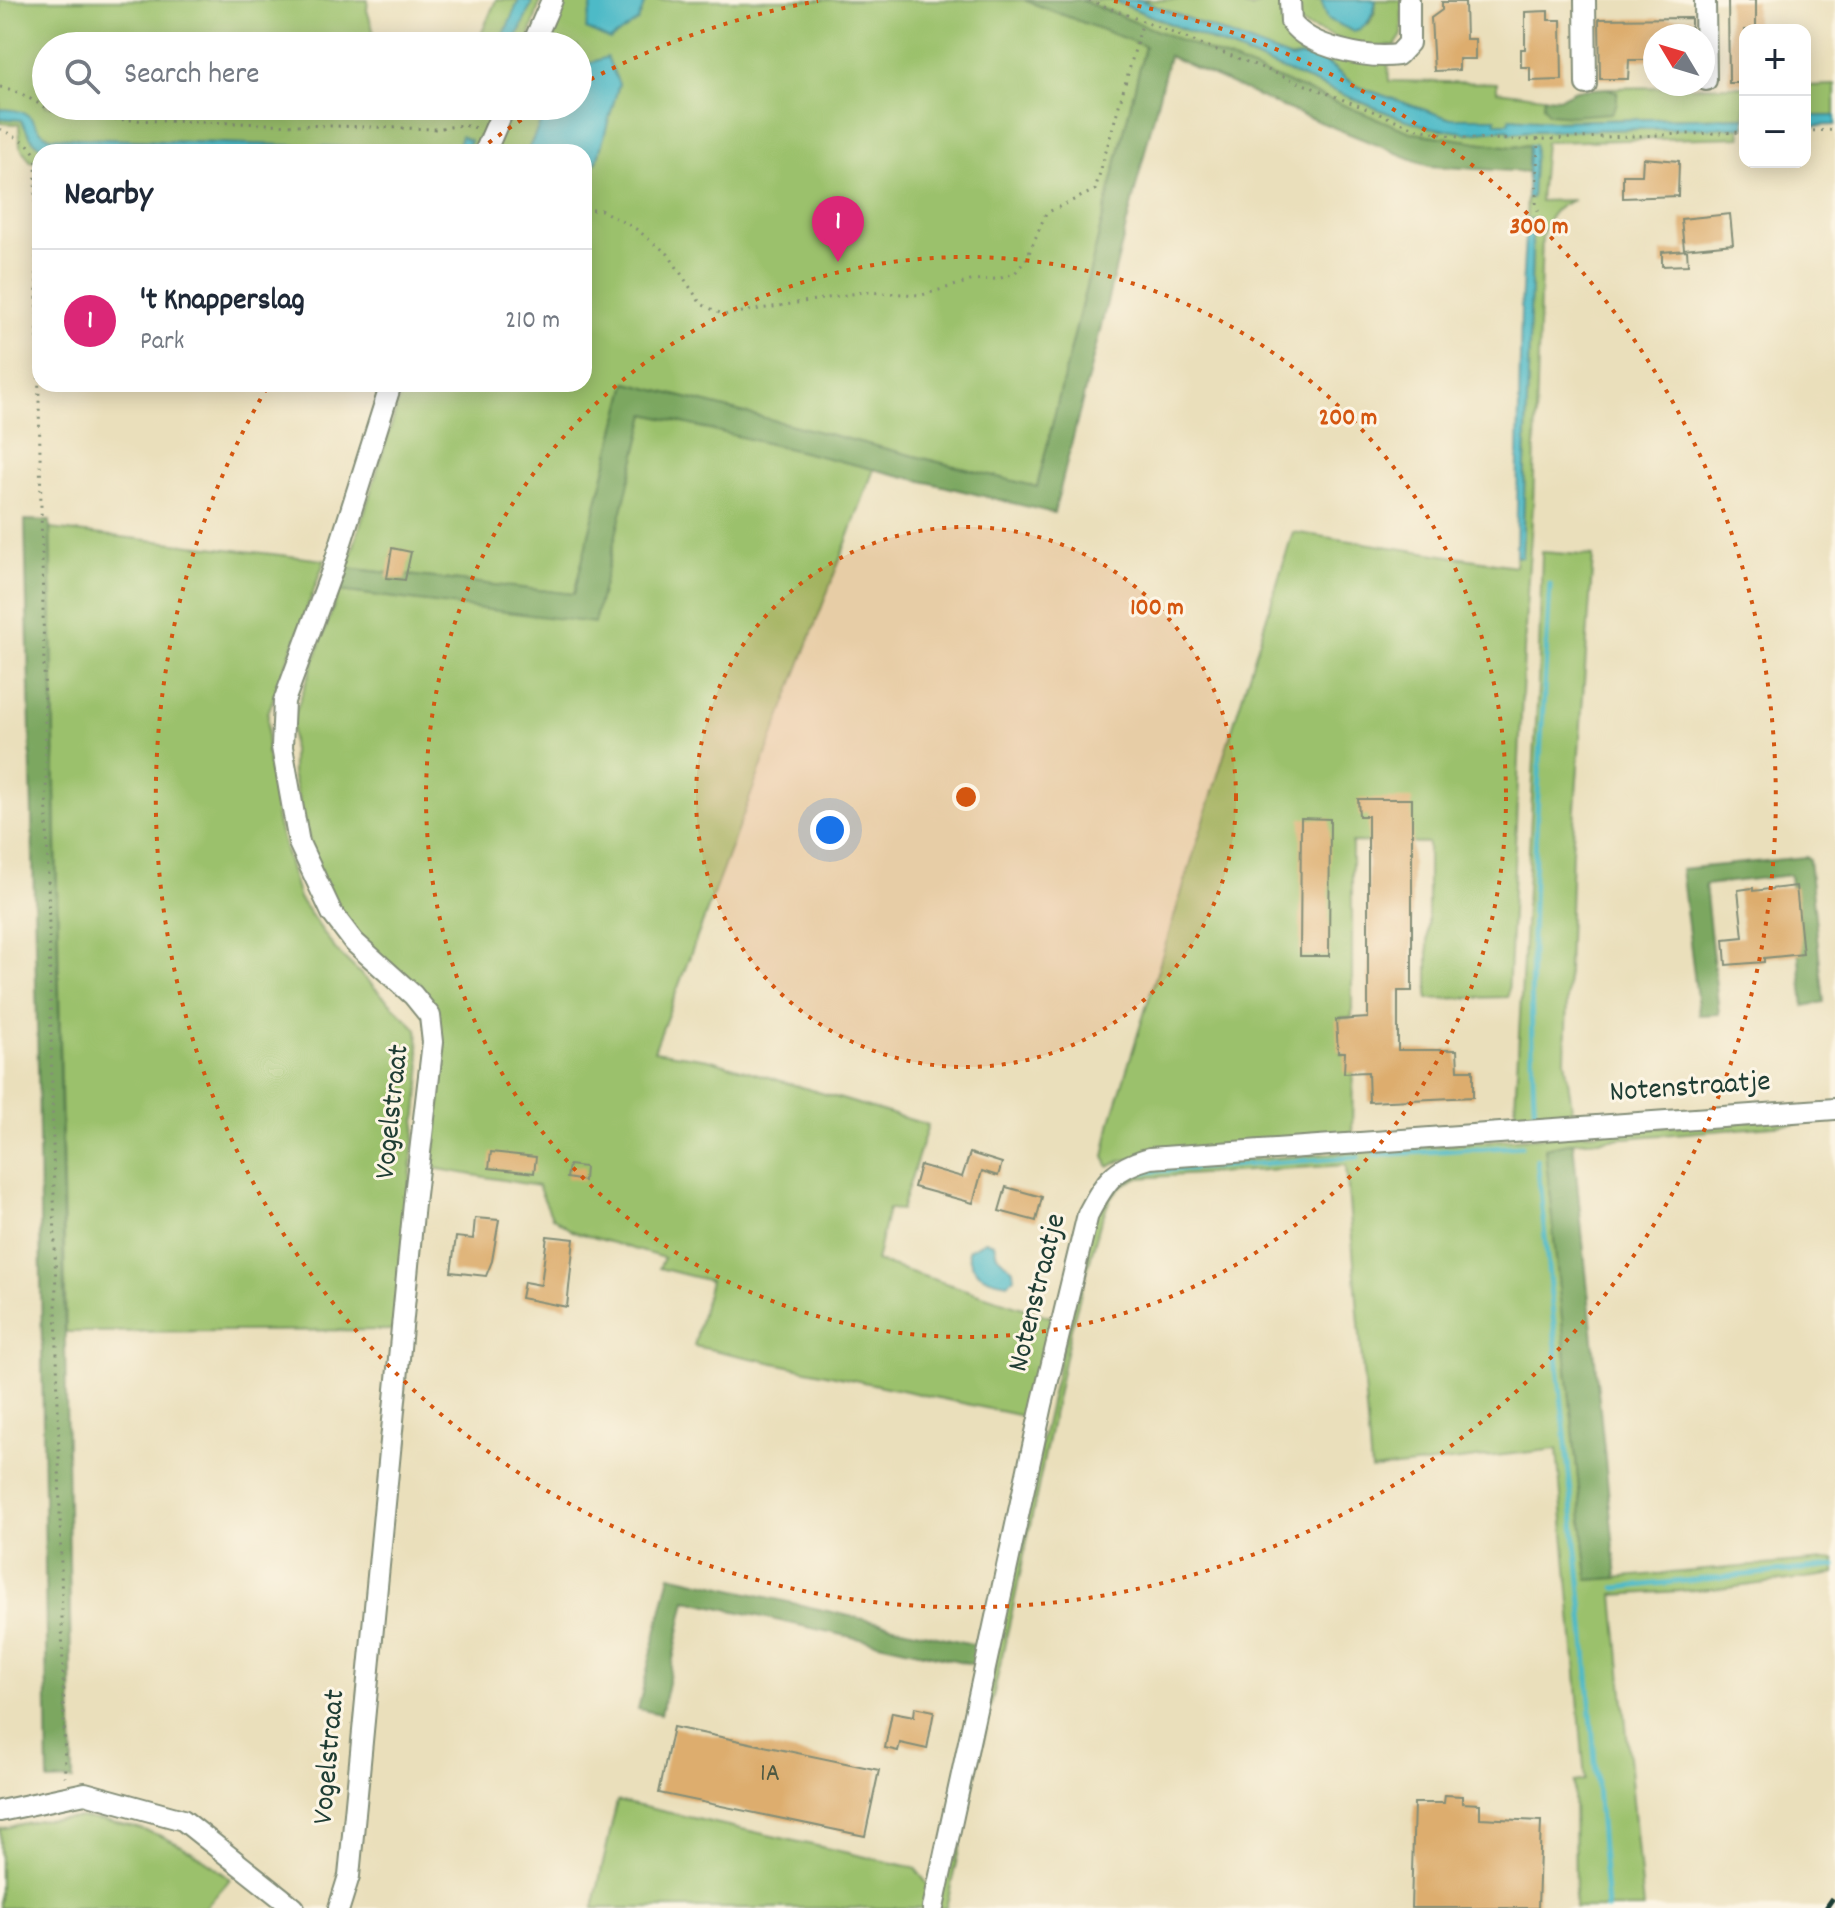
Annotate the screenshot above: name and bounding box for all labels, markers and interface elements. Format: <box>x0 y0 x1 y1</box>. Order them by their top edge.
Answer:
north arrow <box>1643 24 1715 96</box>
map controls <box>1739 24 1811 168</box>
button: + <box>1739 24 1811 96</box>
search box <box>32 32 592 120</box>
icon: search <box>60 54 104 98</box>
text: Search here <box>124 55 260 98</box>
button: − <box>1739 96 1811 168</box>
text: Nearby <box>64 172 153 221</box>
pin: 1 <box>812 196 864 262</box>
text: 300 m <box>1510 211 1568 245</box>
text: 't Knapperslag <box>140 281 305 324</box>
text: 1 <box>87 303 93 340</box>
text: 210 m <box>505 303 560 340</box>
text: Park <box>140 324 184 361</box>
text: 200 m <box>1319 402 1377 436</box>
text: 100 m <box>1130 592 1184 626</box>
centre of rings <box>952 783 980 811</box>
your location <box>810 810 850 850</box>
street label: Vogelstraat <box>366 1042 422 1182</box>
street label: Notenstraatje <box>1608 1062 1772 1116</box>
street label: Notenstraatje <box>999 1209 1079 1377</box>
street label: Vogelstraat <box>304 1688 358 1826</box>
house number: 1A <box>760 1756 780 1793</box>

